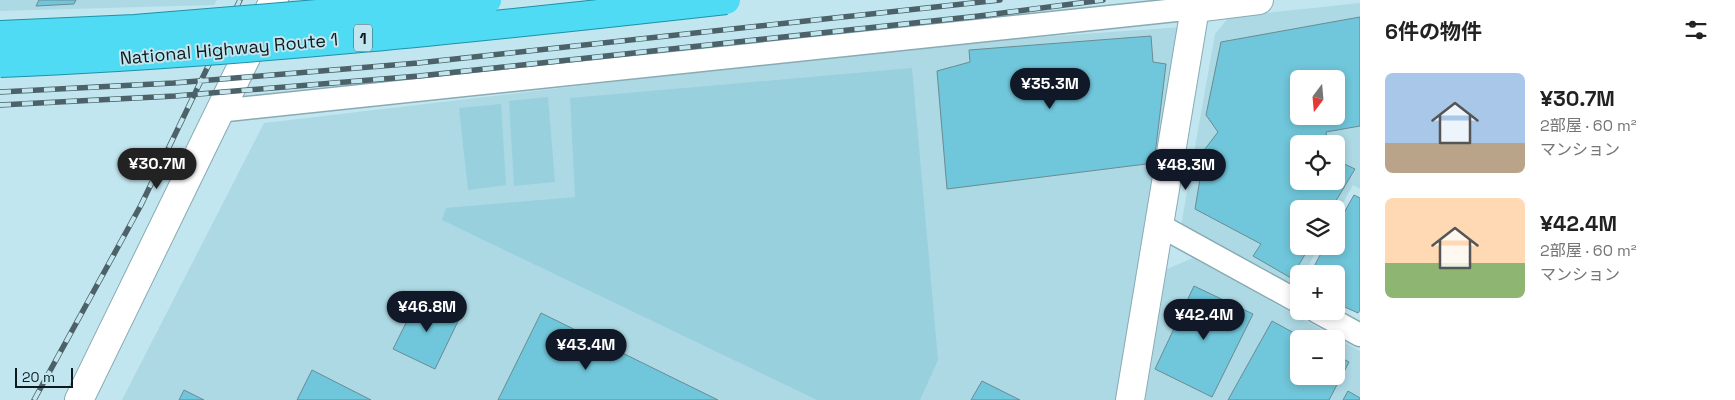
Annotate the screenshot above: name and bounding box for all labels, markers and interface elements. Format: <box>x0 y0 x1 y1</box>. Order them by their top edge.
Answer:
icon: filters <box>1682 16 1710 44</box>
text: 6件の物件 <box>1385 18 1482 45</box>
road number: 1 <box>354 24 372 52</box>
street label: National Highway Route 1 <box>119 28 339 70</box>
pin: ¥35.3M <box>1009 68 1091 110</box>
north arrow <box>1290 70 1345 125</box>
map controls <box>1290 70 1345 385</box>
text: ¥35.3M <box>1021 73 1079 94</box>
text: ¥30.7M <box>1540 85 1615 112</box>
icon: home <box>1425 93 1485 153</box>
text: 2部屋 · 60 m² <box>1540 115 1637 136</box>
button: locate <box>1290 135 1345 190</box>
text: マンション <box>1540 139 1620 160</box>
pin: ¥30.7M <box>116 148 198 190</box>
pin: ¥48.3M <box>1145 148 1227 191</box>
text: ¥30.7M <box>128 153 186 174</box>
text: ¥48.3M <box>1157 154 1215 175</box>
button: layers <box>1290 200 1345 255</box>
text: ¥42.4M <box>1540 210 1617 237</box>
icon: home <box>1425 218 1485 278</box>
text: 2部屋 · 60 m² <box>1540 240 1637 261</box>
text: マンション <box>1540 264 1620 285</box>
button: + <box>1290 265 1345 320</box>
pin: ¥46.8M <box>386 290 468 333</box>
text: ¥46.8M <box>398 296 456 317</box>
pin: ¥42.4M <box>1163 298 1245 341</box>
text: ¥42.4M <box>1175 304 1233 325</box>
pin: ¥43.4M <box>545 328 627 371</box>
button: − <box>1290 330 1345 385</box>
text: ¥43.4M <box>557 334 615 355</box>
scale bar <box>15 365 72 388</box>
text: 20 m <box>22 368 55 386</box>

